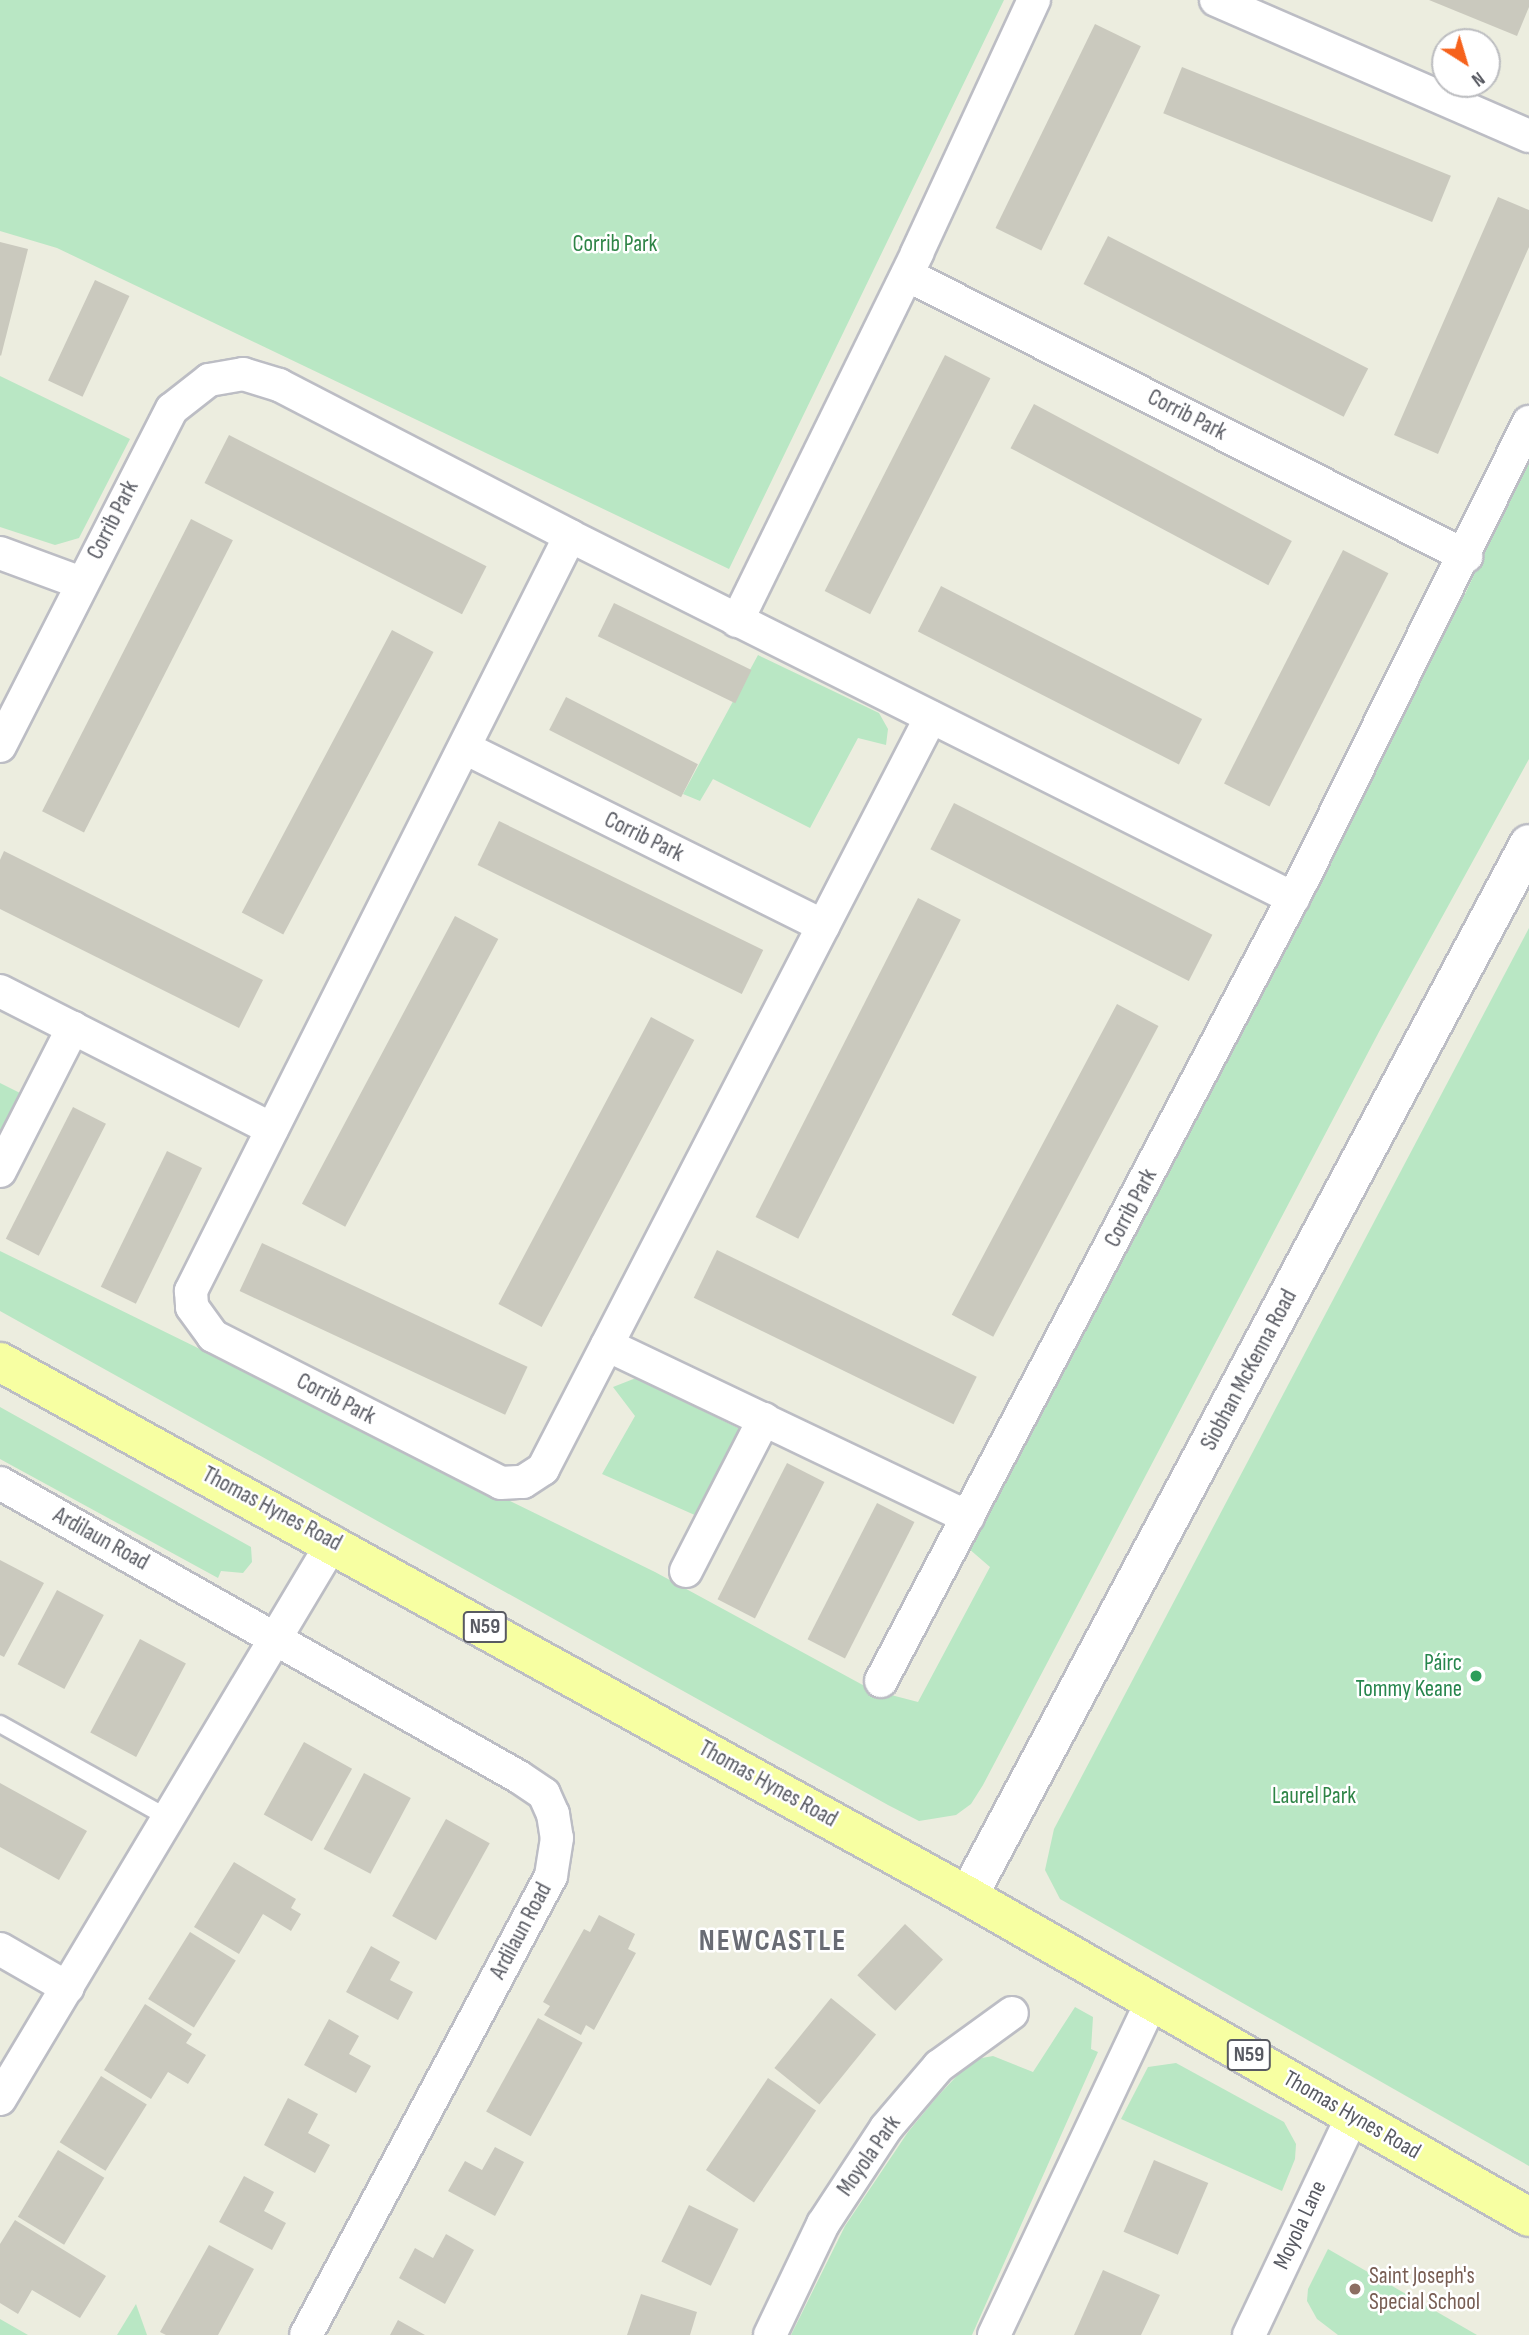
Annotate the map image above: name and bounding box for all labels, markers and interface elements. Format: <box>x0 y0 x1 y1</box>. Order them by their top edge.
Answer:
north arrow <box>1431 28 1501 98</box>
text: N <box>1467 66 1489 91</box>
park label: Corrib Park <box>573 230 657 258</box>
street label: Corrib Park <box>1143 383 1231 447</box>
street label: Corrib Park <box>81 476 145 564</box>
street label: Corrib Park <box>600 806 688 868</box>
street label: Corrib Park <box>1099 1164 1163 1252</box>
street label: Siobhan McKenna Road <box>1195 1285 1303 1455</box>
street label: Corrib Park <box>292 1367 380 1431</box>
street label: Thomas Hynes Road <box>198 1461 346 1557</box>
street label: Ardilaun Road <box>48 1501 154 1577</box>
road number: N59 <box>462 1610 508 1644</box>
place label: Páirc Tommy Keane <box>1355 1649 1462 1703</box>
marker: Páirc Tommy Keane <box>1468 1668 1484 1684</box>
street label: Thomas Hynes Road <box>694 1735 842 1833</box>
park label: Laurel Park <box>1272 1782 1356 1810</box>
street label: Ardilaun Road <box>484 1878 558 1984</box>
district label: NEWCASTLE <box>700 1923 846 1959</box>
road number: N59 <box>1226 2038 1272 2072</box>
street label: Thomas Hynes Road <box>1278 2065 1426 2165</box>
street label: Moyola Park <box>831 2111 907 2201</box>
street label: Moyola Lane <box>1268 2176 1332 2274</box>
place label: Saint Joseph's Special School <box>1369 2262 1480 2316</box>
marker: Saint Joseph's Special School <box>1347 2281 1363 2297</box>

